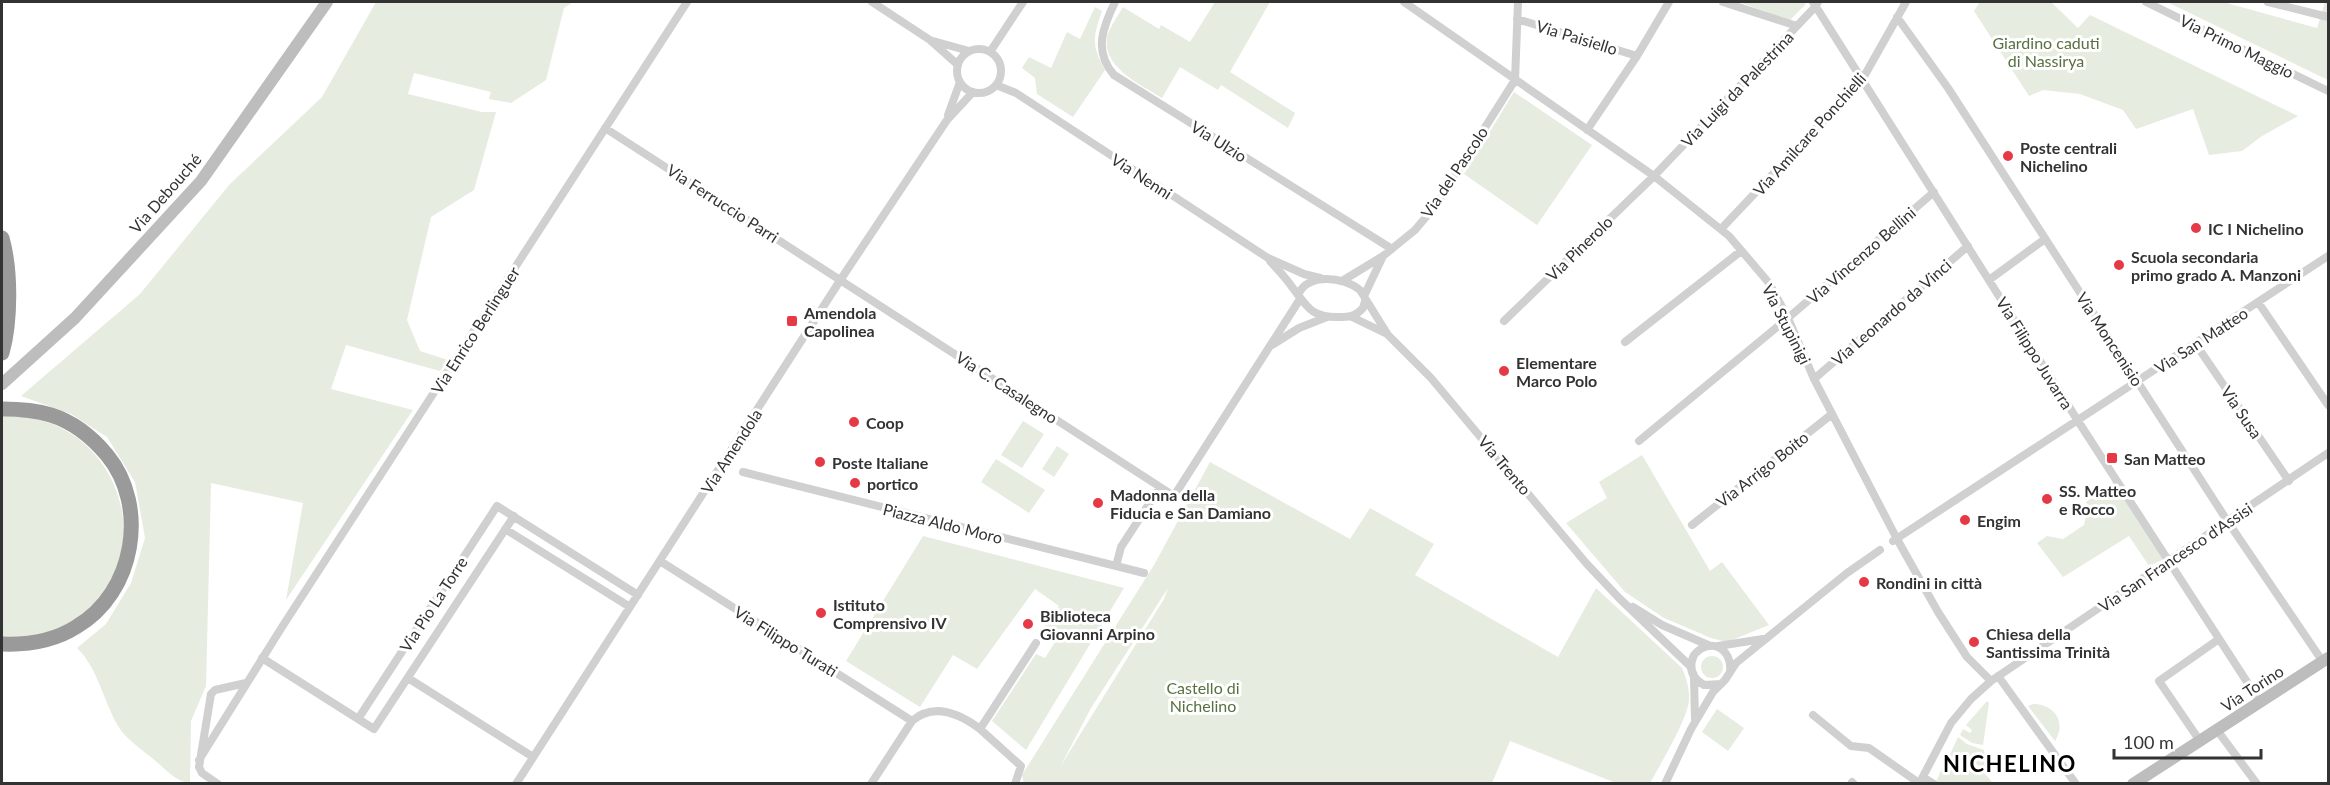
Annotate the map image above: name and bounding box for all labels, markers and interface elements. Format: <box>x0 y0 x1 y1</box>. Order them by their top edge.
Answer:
street label: Via Primo Maggio <box>2177 10 2297 82</box>
street label: Via Paisiello <box>1534 16 1620 58</box>
street label: Via Luigi da Palestrina <box>1677 27 1797 151</box>
park label: Giardino caduti di Nassirya <box>1992 33 2100 70</box>
street label: Via Amilcare Ponchielli <box>1749 69 1869 199</box>
street label: Via Ulzio <box>1188 116 1250 166</box>
street label: Via del Pascolo <box>1417 123 1491 221</box>
place label: Poste centrali Nichelino <box>2020 138 2117 175</box>
street label: Via Debouché <box>125 149 205 237</box>
street label: Via Nenni <box>1108 149 1176 203</box>
marker: Poste centrali Nichelino <box>2001 149 2015 163</box>
street label: Via Ferruccio Parri <box>664 160 782 246</box>
street label: Via Vincenzo Bellini <box>1803 203 1919 307</box>
street label: Via Pinerolo <box>1542 212 1616 284</box>
place label: IC I Nichelino <box>2208 219 2304 238</box>
marker: IC I Nichelino <box>2189 221 2203 235</box>
place label: Scuola secondaria primo grado A. Manzoni <box>2131 247 2301 284</box>
street label: Via Leonardo da Vinci <box>1827 255 1955 369</box>
marker: Scuola secondaria primo grado A. Manzoni <box>2112 258 2126 272</box>
street label: Via Enrico Berlinguer <box>427 263 523 397</box>
street label: Via Stupinigi <box>1759 281 1815 367</box>
street label: Via Moncenisio <box>2073 289 2147 389</box>
street label: Via Filippo Juvarra <box>1993 293 2077 413</box>
place label: Amendola Capolinea <box>803 303 876 340</box>
street label: Via San Matteo <box>2151 303 2251 377</box>
marker: Amendola Capolinea <box>785 314 799 328</box>
street label: Via C. Casalegno <box>953 347 1061 427</box>
place label: Elementare Marco Polo <box>1516 353 1597 390</box>
marker: Elementare Marco Polo <box>1497 364 1511 378</box>
street label: Via Susa <box>2218 382 2266 442</box>
street label: Via Amendola <box>697 405 765 497</box>
place label: Coop <box>866 413 904 432</box>
marker: Coop <box>847 415 861 429</box>
street label: Via Arrigo Boito <box>1712 427 1812 511</box>
street label: Via Trento <box>1475 432 1535 498</box>
place label: San Matteo <box>2124 449 2206 468</box>
marker: San Matteo <box>2105 451 2119 465</box>
place label: Poste Italiane <box>832 453 929 472</box>
marker: Poste Italiane <box>813 455 827 469</box>
place label: portico <box>867 474 918 493</box>
marker: portico <box>848 476 862 490</box>
place label: SS. Matteo e Rocco <box>2059 481 2136 518</box>
place label: Madonna della Fiducia e San Damiano <box>1110 485 1271 522</box>
marker: SS. Matteo e Rocco <box>2040 492 2054 506</box>
marker: Madonna della Fiducia e San Damiano <box>1091 496 1105 510</box>
street label: Via San Francesco d'Assisi <box>2095 498 2255 616</box>
street label: Piazza Aldo Moro <box>881 499 1005 547</box>
place label: Engim <box>1977 511 2021 530</box>
marker: Engim <box>1958 513 1972 527</box>
street label: Via Pio La Torre <box>395 553 471 655</box>
place label: Rondini in città <box>1876 573 1982 592</box>
marker: Rondini in città <box>1857 575 1871 589</box>
place label: Istituto Comprensivo IV <box>833 595 948 632</box>
street label: Via Filippo Turati <box>731 602 841 680</box>
marker: Istituto Comprensivo IV <box>814 606 828 620</box>
place label: Biblioteca Giovanni Arpino <box>1040 606 1155 643</box>
marker: Biblioteca Giovanni Arpino <box>1021 617 1035 631</box>
place label: Chiesa della Santissima Trinità <box>1986 624 2110 661</box>
marker: Chiesa della Santissima Trinità <box>1967 635 1981 649</box>
street label: Via Torino <box>2217 661 2287 715</box>
park label: Castello di Nichelino <box>1166 678 1240 715</box>
scale bar <box>2114 722 2261 760</box>
text: 100 m <box>2123 731 2174 753</box>
district label: NICHELINO <box>1943 750 2077 777</box>

